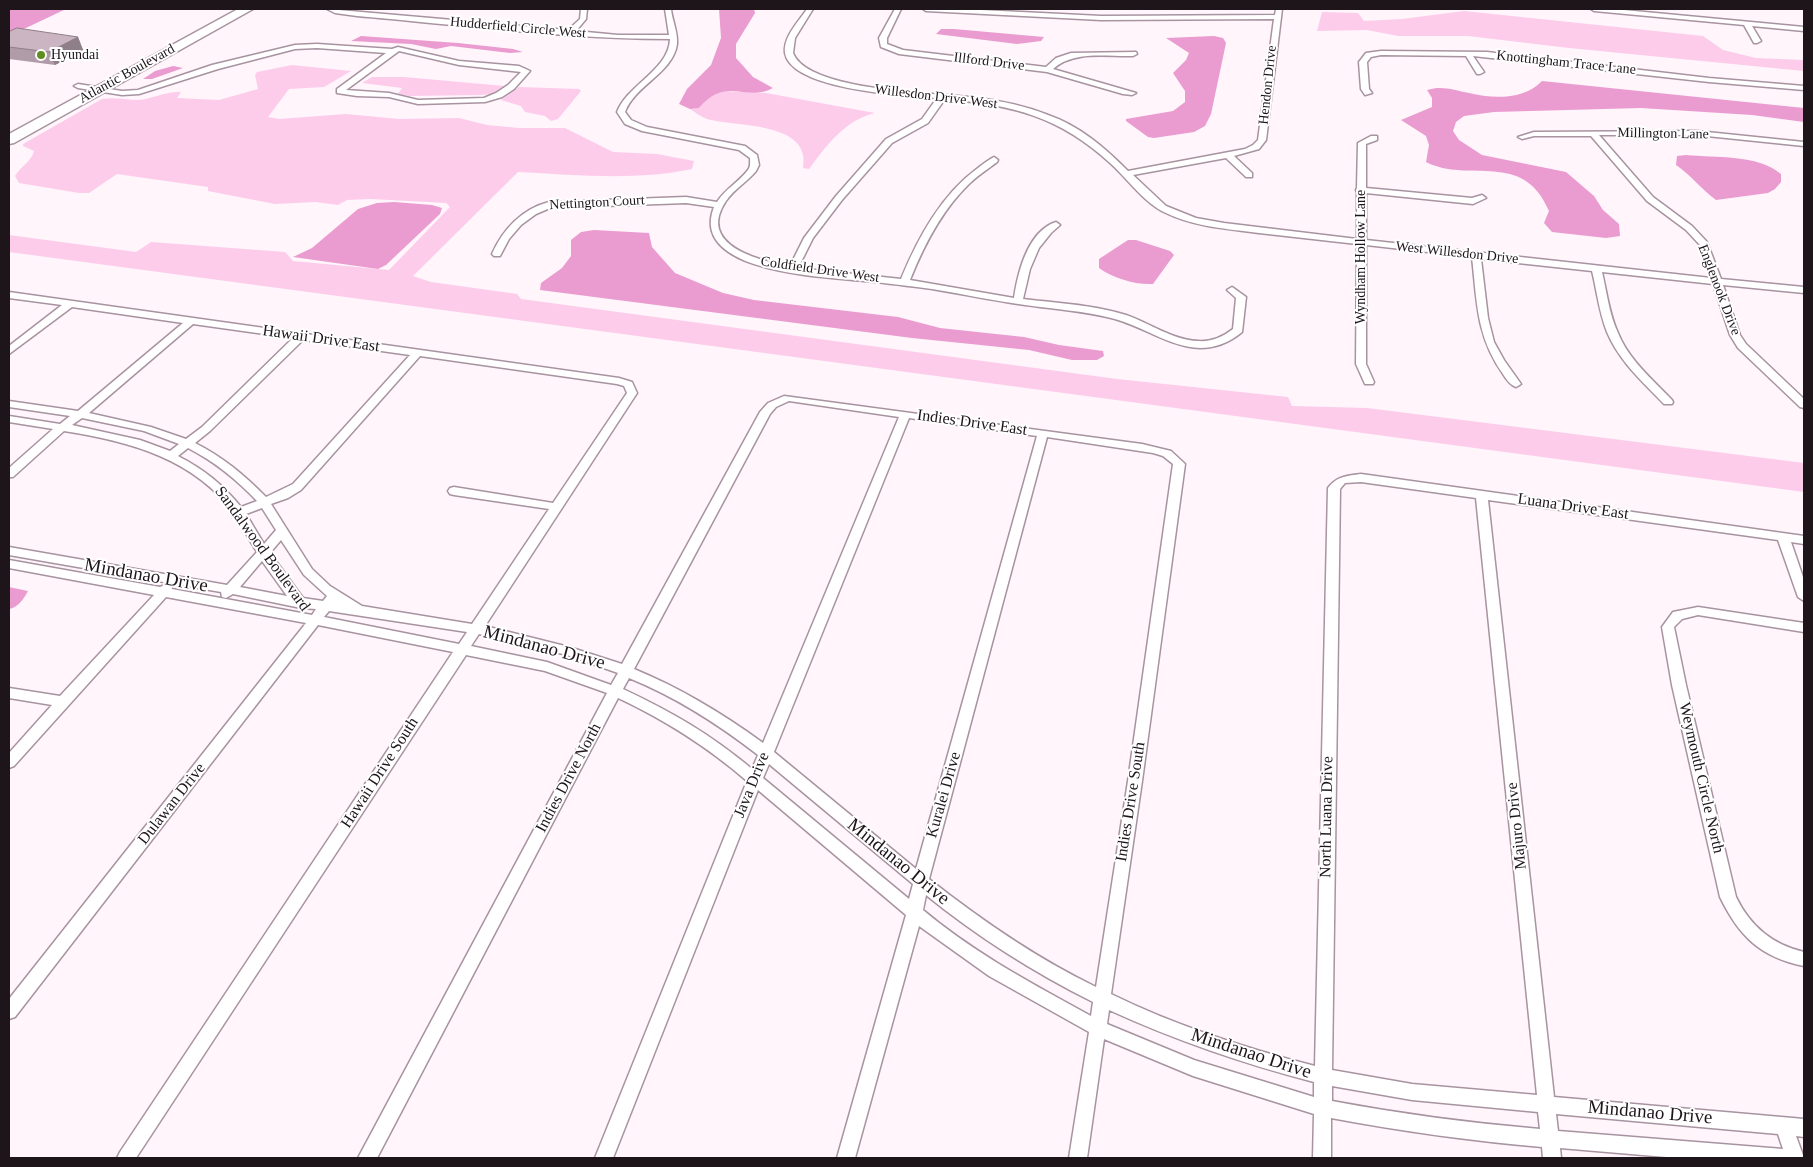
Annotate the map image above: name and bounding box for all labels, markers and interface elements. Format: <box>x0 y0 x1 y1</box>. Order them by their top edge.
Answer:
street label: Hudderfield Circle West <box>449 14 587 42</box>
street label: Atlantic Boulevard <box>76 41 178 107</box>
street label: Hendon Drive <box>1255 44 1281 126</box>
place label: Hyundai <box>51 47 99 63</box>
street label: Knottingham Trace Lane <box>1495 47 1637 79</box>
marker: Hyundai <box>35 49 47 61</box>
street label: Illford Drive <box>953 49 1025 75</box>
street label: Willesdon Drive West <box>874 81 998 113</box>
street label: Millington Lane <box>1617 125 1709 143</box>
street label: Wyndham Hollow Lane <box>1353 190 1369 324</box>
street label: Nettington Court <box>549 192 645 214</box>
street label: West Willesdon Drive <box>1395 238 1519 268</box>
street label: Englenook Drive <box>1694 242 1744 338</box>
street label: Coldfield Drive West <box>760 253 880 287</box>
street label: Hawaii Drive East <box>261 321 381 357</box>
street label: Indies Drive East <box>916 406 1028 440</box>
street label: Sandalwood Boulevard <box>210 483 314 615</box>
street label: Luana Drive East <box>1516 490 1630 524</box>
street label: Mindanao Drive <box>82 554 210 598</box>
street label: Mindanao Drive <box>481 621 607 675</box>
street label: Weymouth Circle North <box>1674 701 1728 855</box>
street label: Hawaii Drive South <box>337 714 423 832</box>
street label: Indies Drive North <box>532 720 606 836</box>
street label: Indies Drive South <box>1112 741 1150 863</box>
street label: Java Drive <box>730 749 774 821</box>
street label: Kuralei Drive <box>923 750 965 840</box>
street label: North Luana Drive <box>1316 756 1338 878</box>
street label: Dulawan Drive <box>134 759 210 849</box>
street label: Majuro Drive <box>1503 781 1531 871</box>
street label: Mindanao Drive <box>842 814 954 910</box>
street label: Mindanao Drive <box>1188 1024 1314 1084</box>
street label: Mindanao Drive <box>1587 1096 1713 1130</box>

